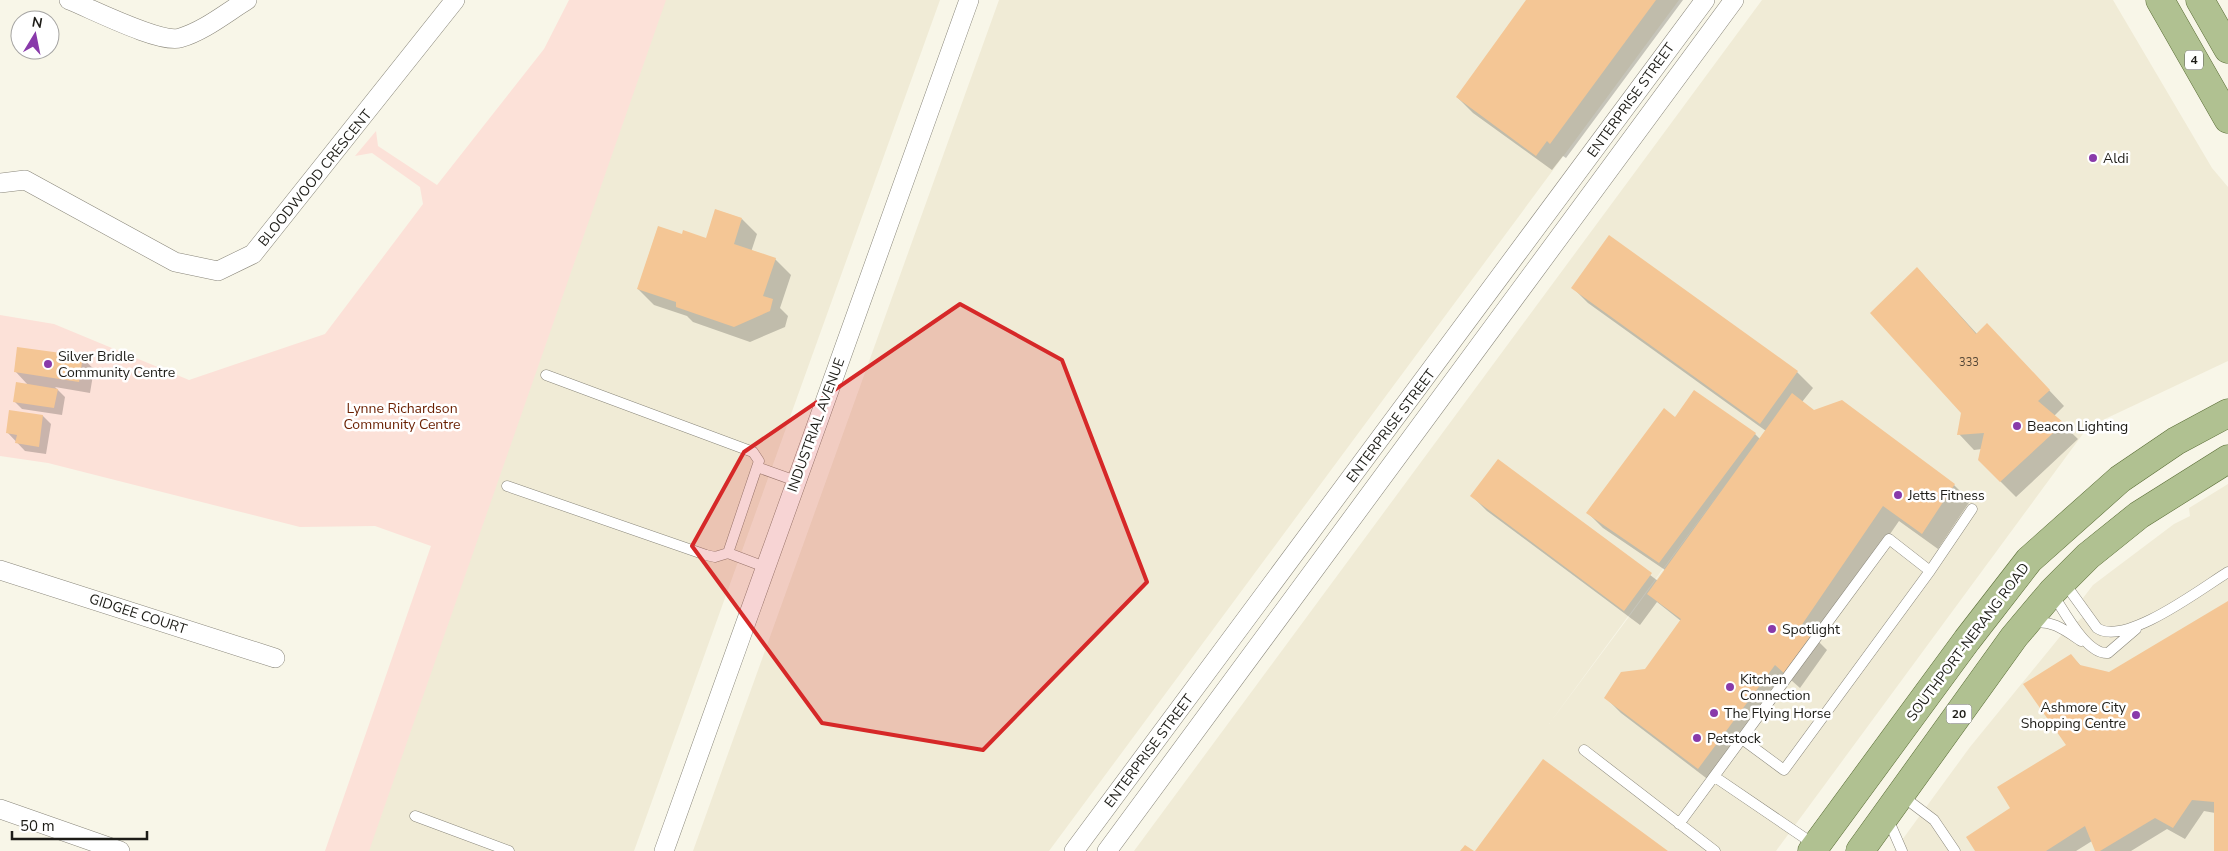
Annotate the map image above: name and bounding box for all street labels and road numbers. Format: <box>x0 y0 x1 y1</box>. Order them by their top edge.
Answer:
street label: ENTERPRISE STREET <box>1583 38 1679 161</box>
road number: 4 <box>2185 50 2203 70</box>
street label: BLOODWOOD CRESCENT <box>254 105 376 250</box>
street label: INDUSTRIAL AVENUE <box>783 355 849 495</box>
street label: ENTERPRISE STREET <box>1342 365 1440 487</box>
street label: SOUTHPORT-NERANG ROAD <box>1902 559 2034 725</box>
street label: GIDGEE COURT <box>87 589 190 639</box>
street label: ENTERPRISE STREET <box>1100 690 1198 812</box>
road number: 20 <box>1946 704 1972 724</box>

